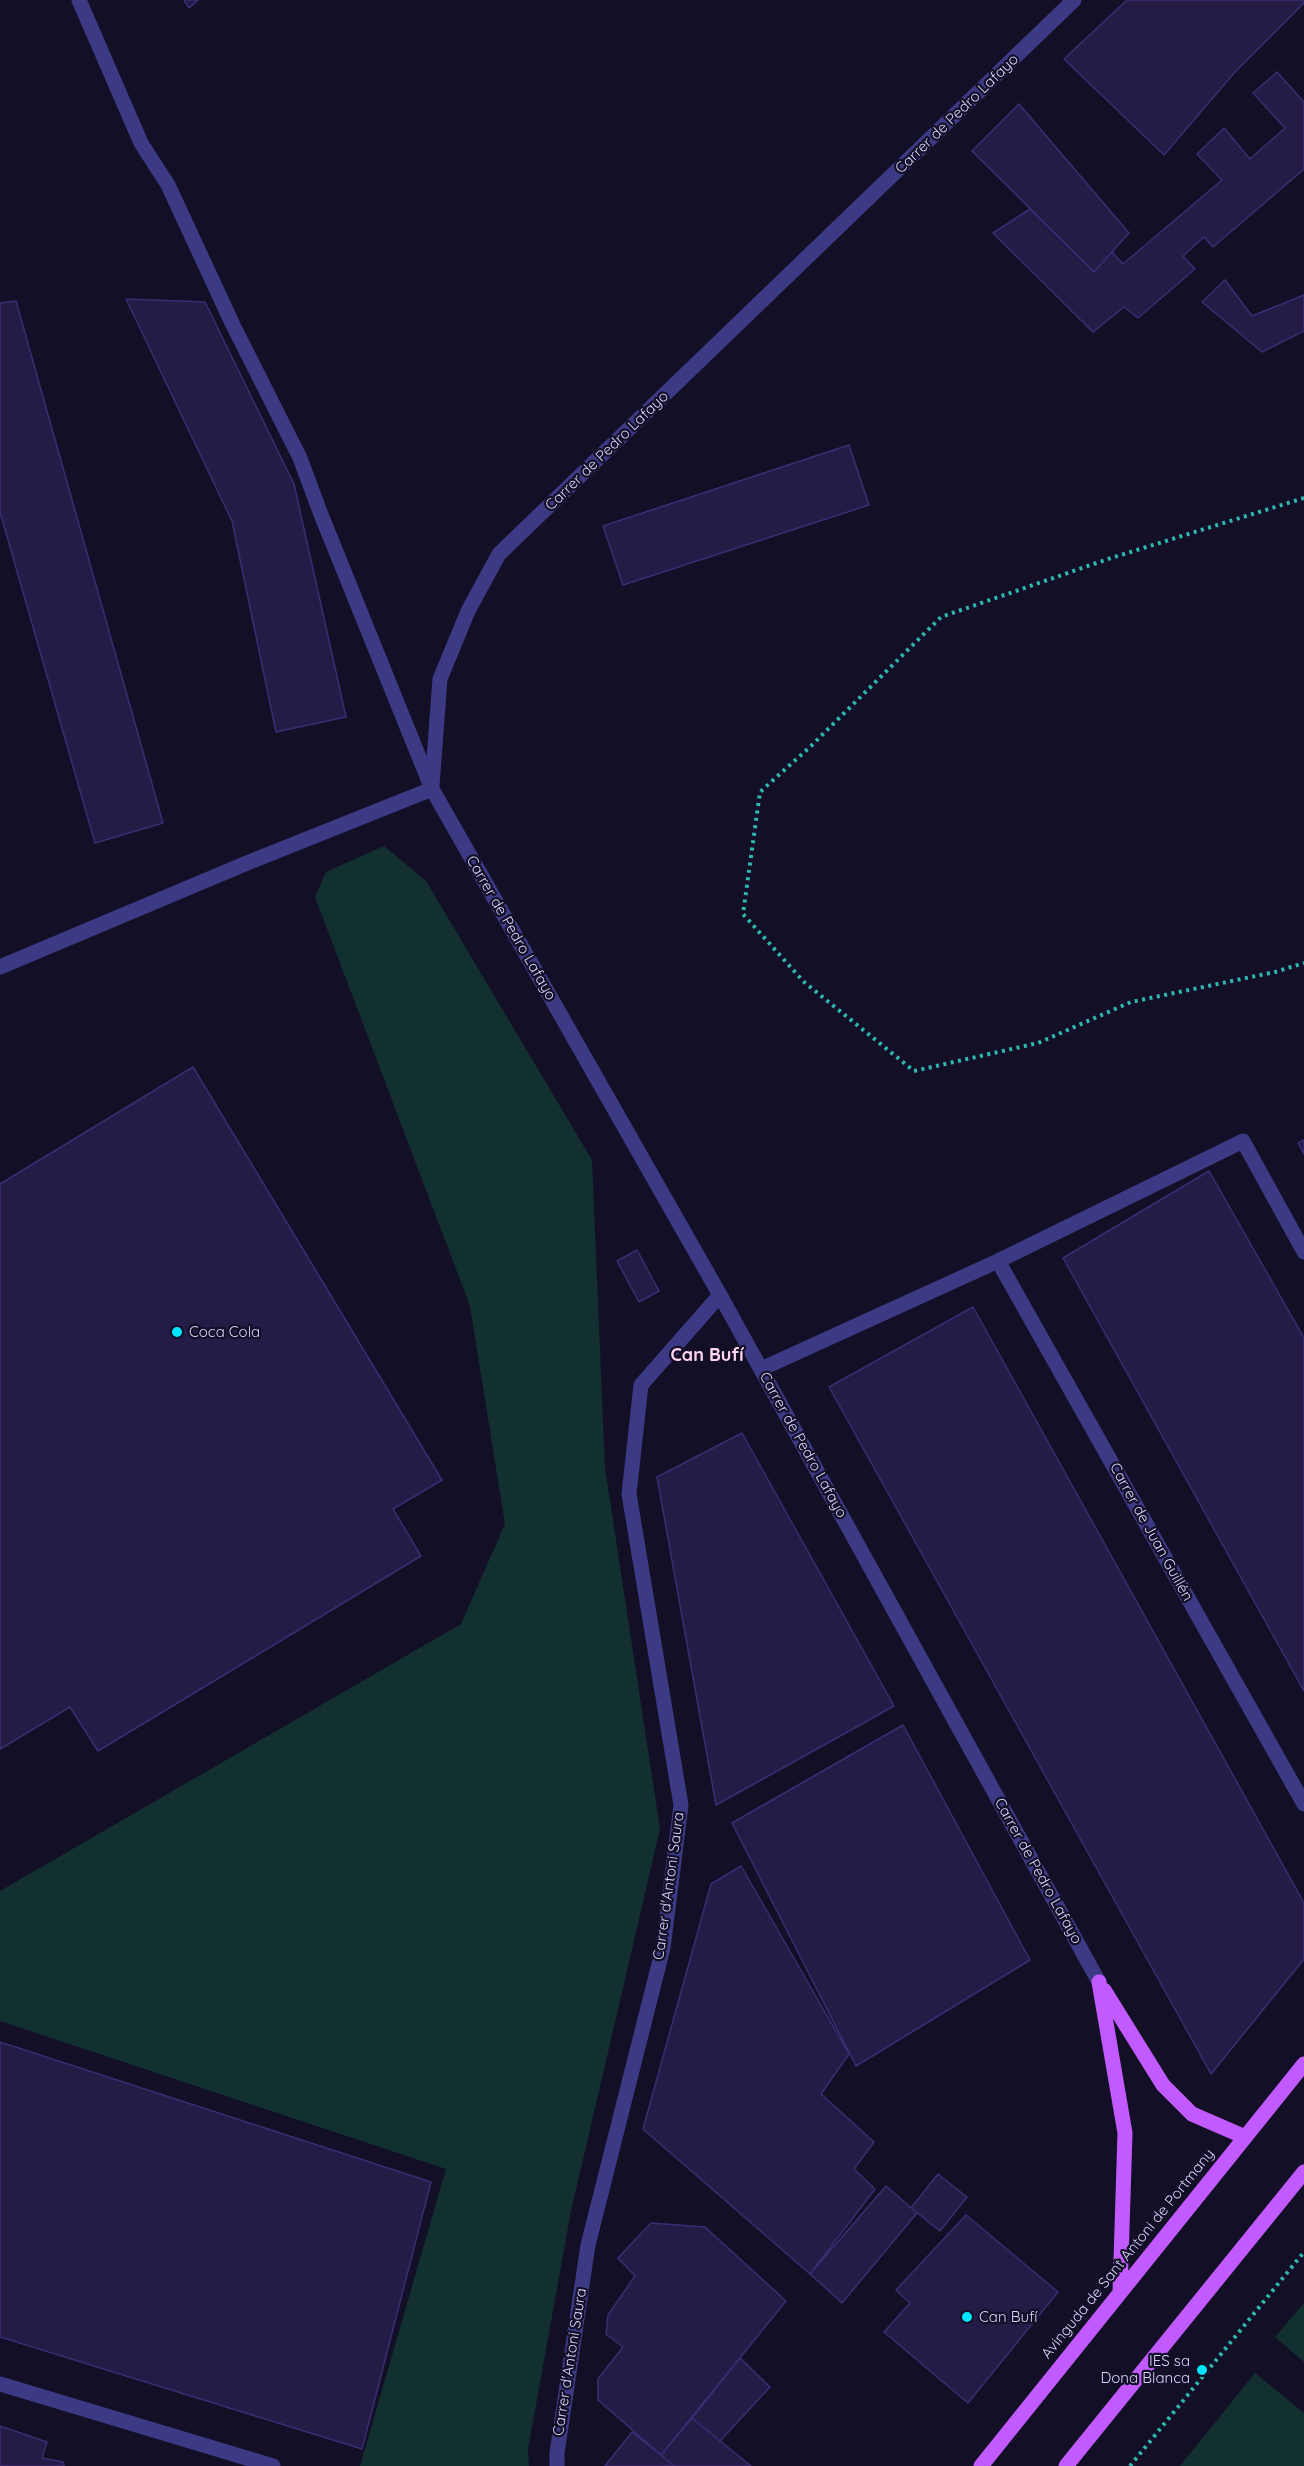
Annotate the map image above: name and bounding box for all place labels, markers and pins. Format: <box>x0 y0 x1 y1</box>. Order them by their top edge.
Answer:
place label: Coca Cola <box>189 1323 260 1341</box>
marker: Coca Cola <box>170 1325 184 1339</box>
place label: Can Bufí <box>979 2308 1038 2326</box>
marker: Can Bufí <box>960 2310 974 2324</box>
place label: IES sa Dona Blanca <box>1100 2352 1190 2387</box>
marker: IES sa Dona Blanca <box>1195 2363 1209 2377</box>

